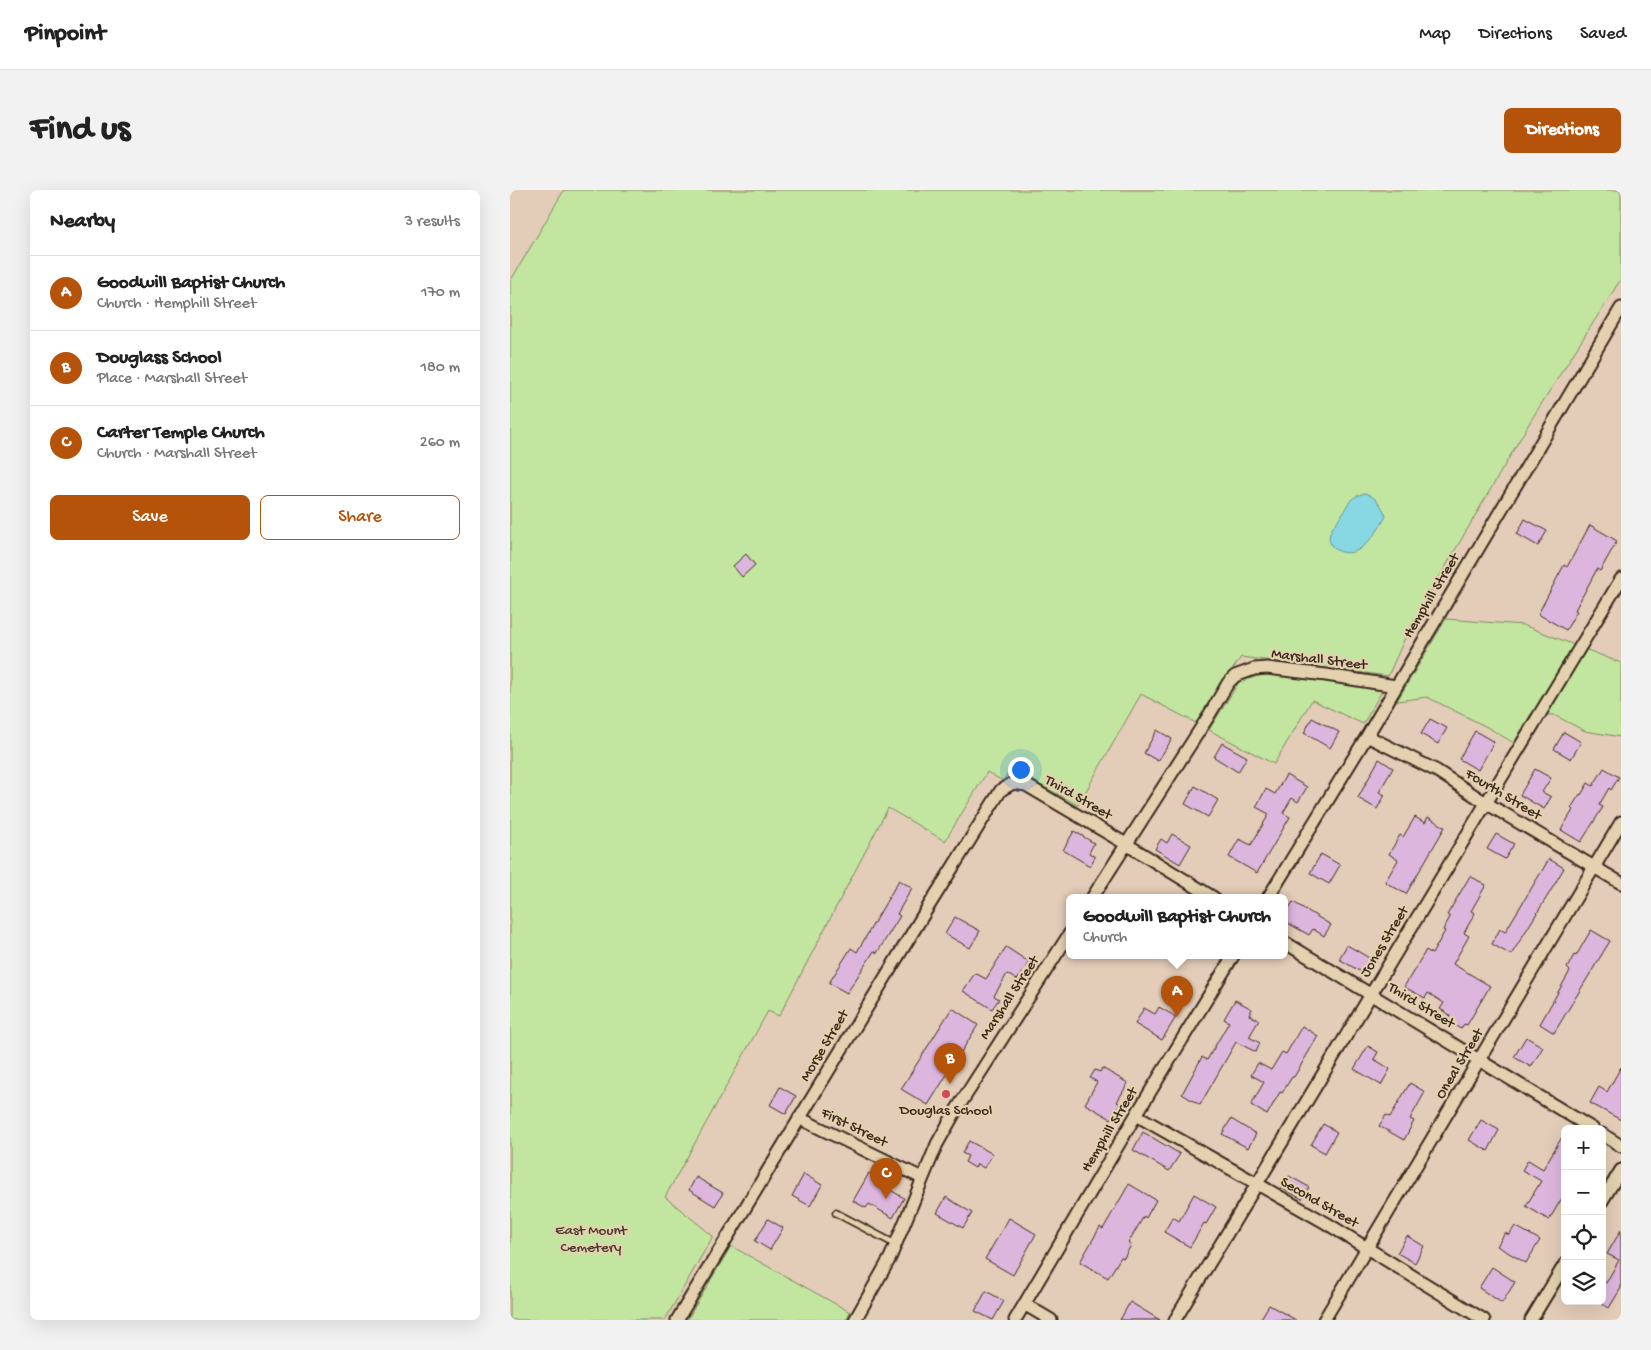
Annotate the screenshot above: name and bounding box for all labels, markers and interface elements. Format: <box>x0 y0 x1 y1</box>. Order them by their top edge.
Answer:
text: Pinpoint <box>25 20 106 49</box>
text: Map <box>1419 24 1451 45</box>
text: Directions <box>1479 24 1552 45</box>
text: Saved <box>1580 24 1626 45</box>
button: Directions <box>1504 108 1621 153</box>
text: Find us <box>30 110 130 151</box>
text: Nearby <box>50 210 115 235</box>
text: 3 results <box>405 213 460 232</box>
text: Goodwill Baptist Church <box>97 272 285 295</box>
text: A <box>61 284 71 303</box>
text: 170 m <box>421 284 460 303</box>
text: Church · Hemphill Street <box>97 295 256 314</box>
text: Douglass School <box>97 347 222 370</box>
text: B <box>62 359 70 378</box>
text: 180 m <box>421 359 460 378</box>
text: Place · Marshall Street <box>97 370 247 389</box>
text: Carter Temple Church <box>97 422 265 445</box>
text: C <box>62 434 70 453</box>
text: 260 m <box>420 434 460 453</box>
text: Church · Marshall Street <box>97 445 257 464</box>
button: Save <box>50 495 250 540</box>
button: Share <box>260 495 460 540</box>
street label: Hemphill Street <box>1400 549 1465 642</box>
street label: Marshall Street <box>1270 645 1370 675</box>
your location <box>1008 757 1034 783</box>
street label: Fourth Street <box>1461 765 1546 826</box>
street label: Third Street <box>1040 771 1116 825</box>
popup <box>1066 894 1288 959</box>
street label: Jones Street <box>1357 902 1414 981</box>
text: Goodwill Baptist Church <box>1083 906 1271 929</box>
text: Church <box>1083 929 1127 948</box>
street label: Marshall Street <box>976 951 1045 1043</box>
pin: A <box>1161 976 1193 1017</box>
street label: Third Street <box>1383 979 1459 1034</box>
street label: Morse Street <box>797 1005 854 1085</box>
street label: Oneal Street <box>1432 1024 1489 1103</box>
pin: B <box>934 1043 966 1084</box>
street label: Hemphill Street <box>1078 1083 1143 1176</box>
marker: Douglas School <box>940 1088 952 1100</box>
place label: Douglas School <box>899 1102 992 1120</box>
street label: First Street <box>817 1104 892 1153</box>
map controls <box>1561 1125 1606 1305</box>
button: + <box>1561 1125 1606 1170</box>
pin: C <box>870 1158 902 1199</box>
button: − <box>1561 1170 1606 1215</box>
street label: Second Street <box>1277 1173 1363 1233</box>
button: locate <box>1561 1215 1606 1260</box>
park label: East Mount Cemetery <box>555 1222 629 1257</box>
button: layers <box>1561 1260 1606 1305</box>

